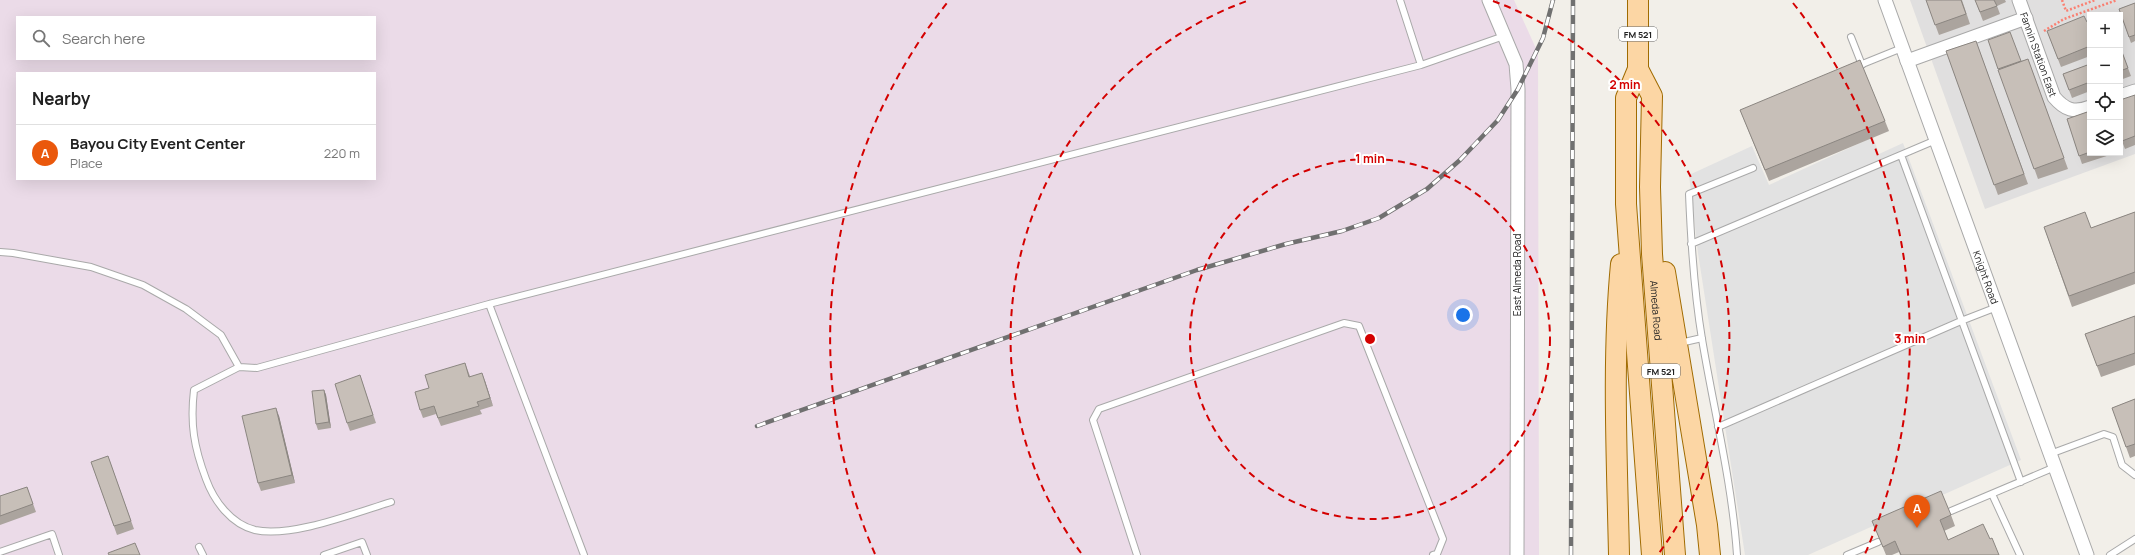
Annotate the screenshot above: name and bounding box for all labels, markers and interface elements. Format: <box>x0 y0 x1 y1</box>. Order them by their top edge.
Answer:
street label: Fannin Station East <box>2017 10 2060 99</box>
map controls <box>2087 12 2123 156</box>
button: + <box>2087 12 2123 48</box>
search box <box>16 16 376 60</box>
icon: search <box>30 27 52 49</box>
road number: FM 521 <box>1619 27 1657 41</box>
text: Search here <box>62 28 145 49</box>
button: − <box>2087 48 2123 84</box>
text: 2 min <box>1609 76 1641 93</box>
button: locate <box>2087 84 2123 120</box>
text: Nearby <box>32 87 90 110</box>
button: layers <box>2087 120 2123 156</box>
text: Bayou City Event Center <box>70 133 245 154</box>
text: A <box>41 144 49 162</box>
text: 220 m <box>324 144 360 162</box>
text: 1 min <box>1355 150 1385 167</box>
text: Place <box>70 154 103 172</box>
street label: East Almeda Road <box>1510 234 1524 316</box>
street label: Knight Road <box>1970 249 2002 306</box>
street label: Almeda Road <box>1647 280 1666 341</box>
your location <box>1453 305 1473 325</box>
text: 3 min <box>1894 330 1926 347</box>
centre of rings <box>1363 332 1377 346</box>
road number: FM 521 <box>1642 364 1680 378</box>
pin: A <box>1904 495 1930 528</box>

